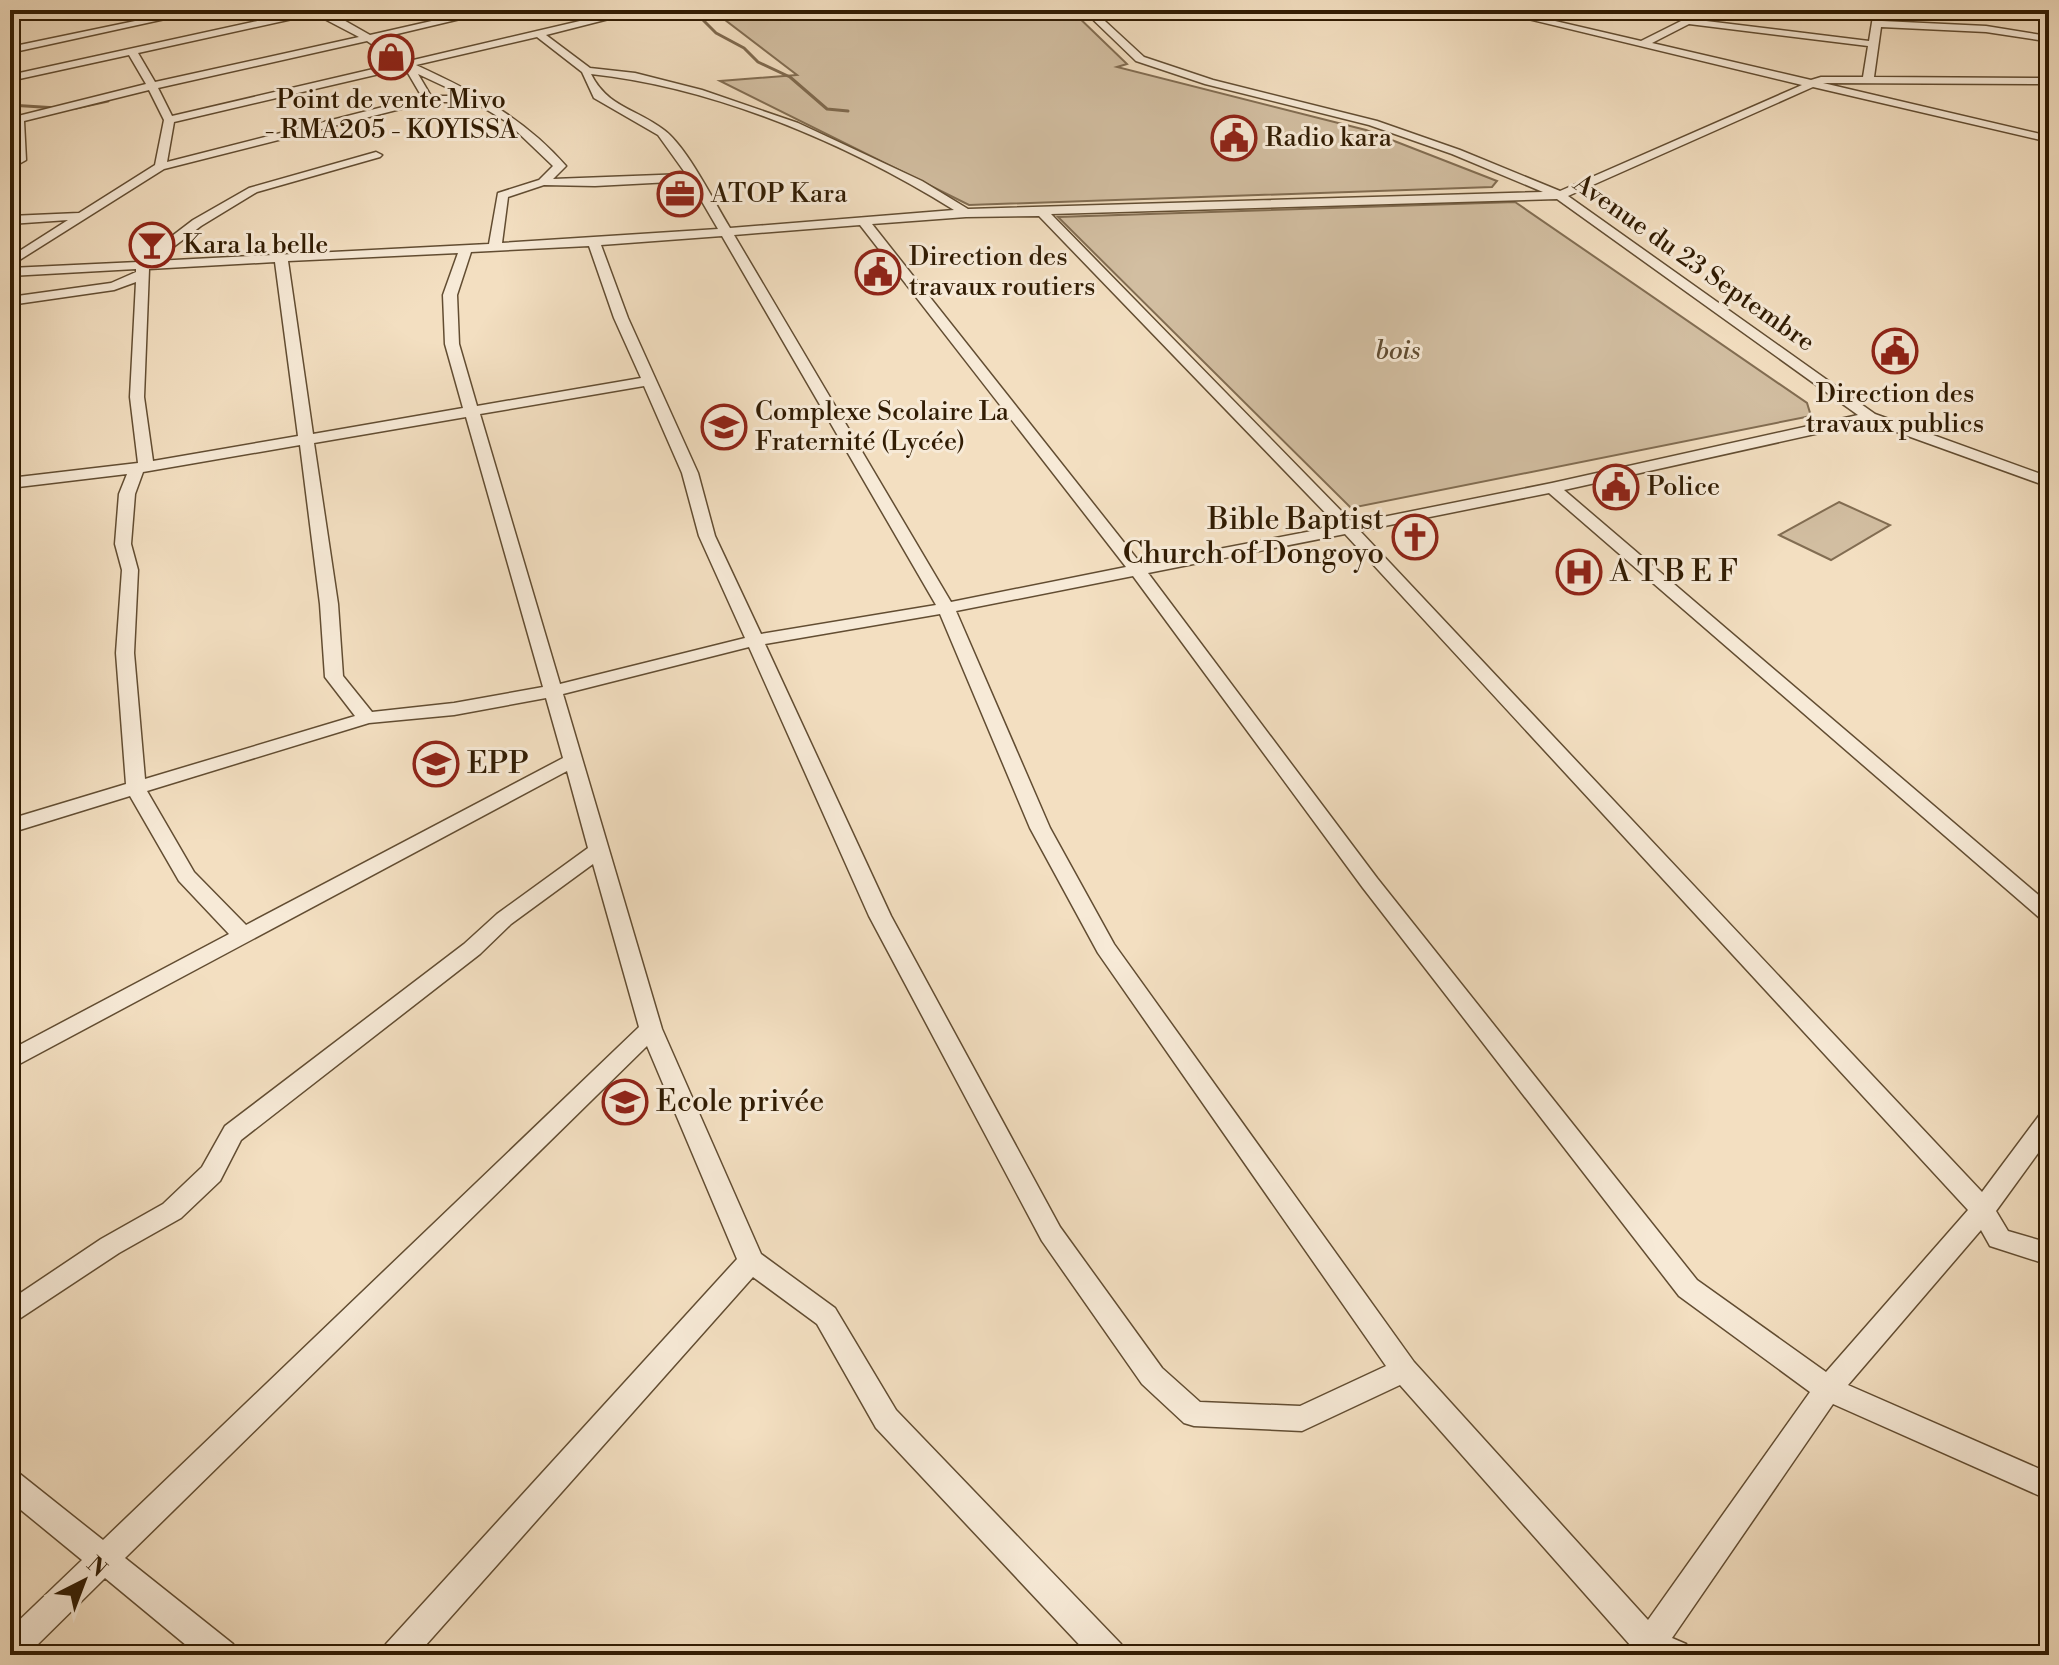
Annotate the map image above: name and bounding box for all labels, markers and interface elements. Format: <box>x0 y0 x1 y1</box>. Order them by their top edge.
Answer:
shop icon: Point de vente Mivo - RMA205 - KOYISSA <box>367 33 415 81</box>
place label: Point de vente Mivo - RMA205 - KOYISSA <box>265 84 519 146</box>
public building icon: Radio kara <box>1210 114 1258 162</box>
place label: Radio kara <box>1265 122 1393 154</box>
street label: Avenue du 23 Septembre <box>1566 167 1821 359</box>
office icon: ATOP Kara <box>656 170 704 218</box>
place label: ATOP Kara <box>710 178 848 210</box>
bar icon: Kara la belle <box>128 221 176 269</box>
place label: Kara la belle <box>183 229 328 261</box>
place label: Direction des travaux routiers <box>909 241 1096 303</box>
public building icon: Direction des travaux routiers <box>854 248 902 296</box>
public building icon: Direction des travaux publics <box>1871 327 1919 375</box>
park label: bois <box>1376 335 1421 367</box>
place label: Direction des travaux publics <box>1806 378 1984 440</box>
place label: Complexe Scolaire La Fraternité (Lycée) <box>755 396 1010 458</box>
school or university icon: Complexe Scolaire La Fraternité (Lycée) <box>700 403 748 451</box>
public building icon: Police <box>1592 463 1640 511</box>
place label: Police <box>1647 471 1720 503</box>
place label: Bible Baptist Church of Dongoyo <box>1123 501 1384 573</box>
church icon: Bible Baptist Church of Dongoyo <box>1391 513 1439 561</box>
hospital icon: A T B E F <box>1555 548 1603 596</box>
place label: A T B E F <box>1609 553 1738 591</box>
school or university icon: EPP <box>412 740 460 788</box>
place label: EPP <box>467 745 529 783</box>
school or university icon: Ecole privée <box>601 1078 649 1126</box>
place label: Ecole privée <box>656 1083 825 1121</box>
north arrow <box>44 1541 124 1621</box>
text: N <box>81 1551 112 1584</box>

